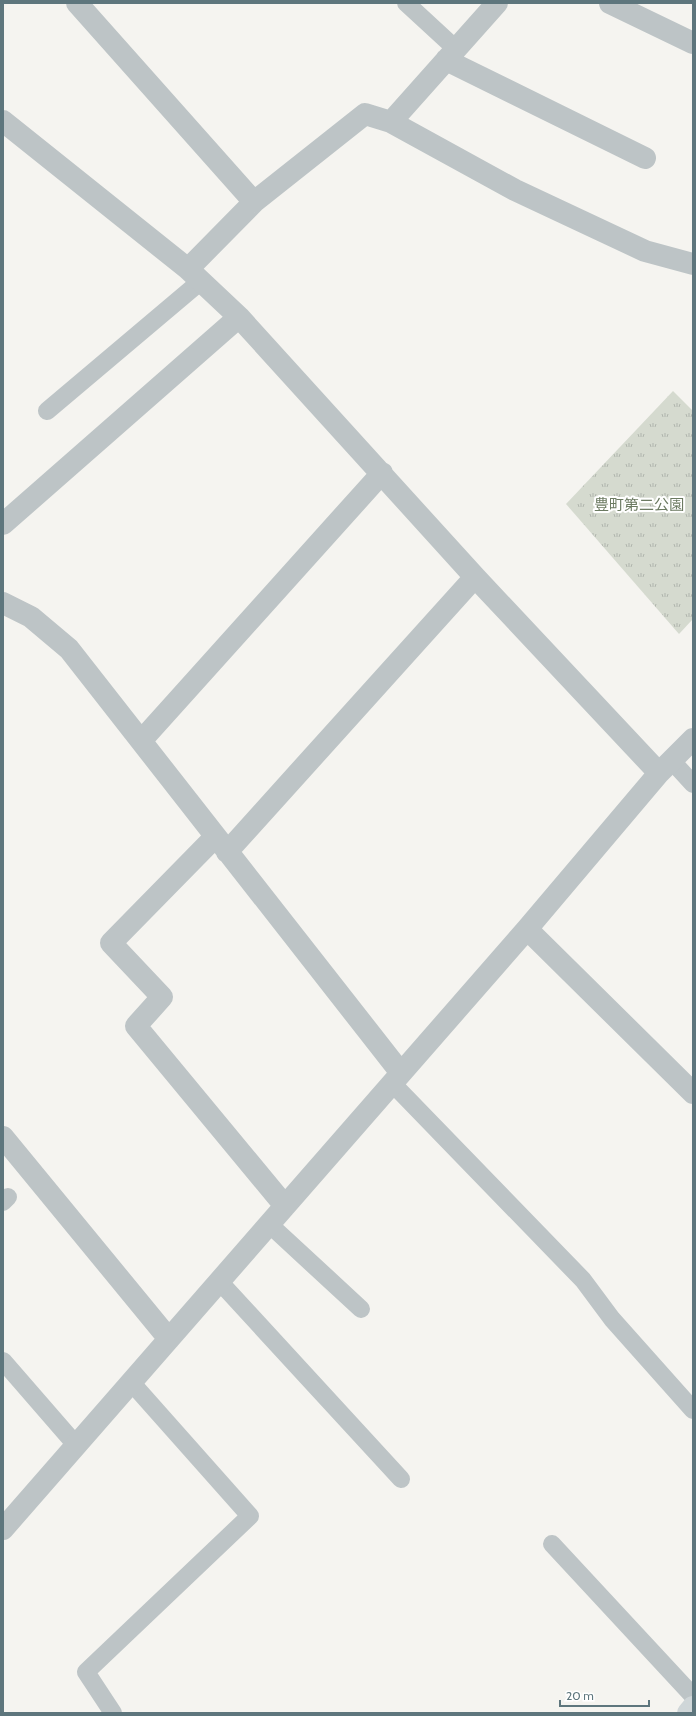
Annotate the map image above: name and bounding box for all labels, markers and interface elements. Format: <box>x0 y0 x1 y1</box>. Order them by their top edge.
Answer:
park label: 豊町第二公園 <box>594 496 684 514</box>
scale bar <box>560 1682 649 1708</box>
text: 20 m <box>566 1688 594 1703</box>

